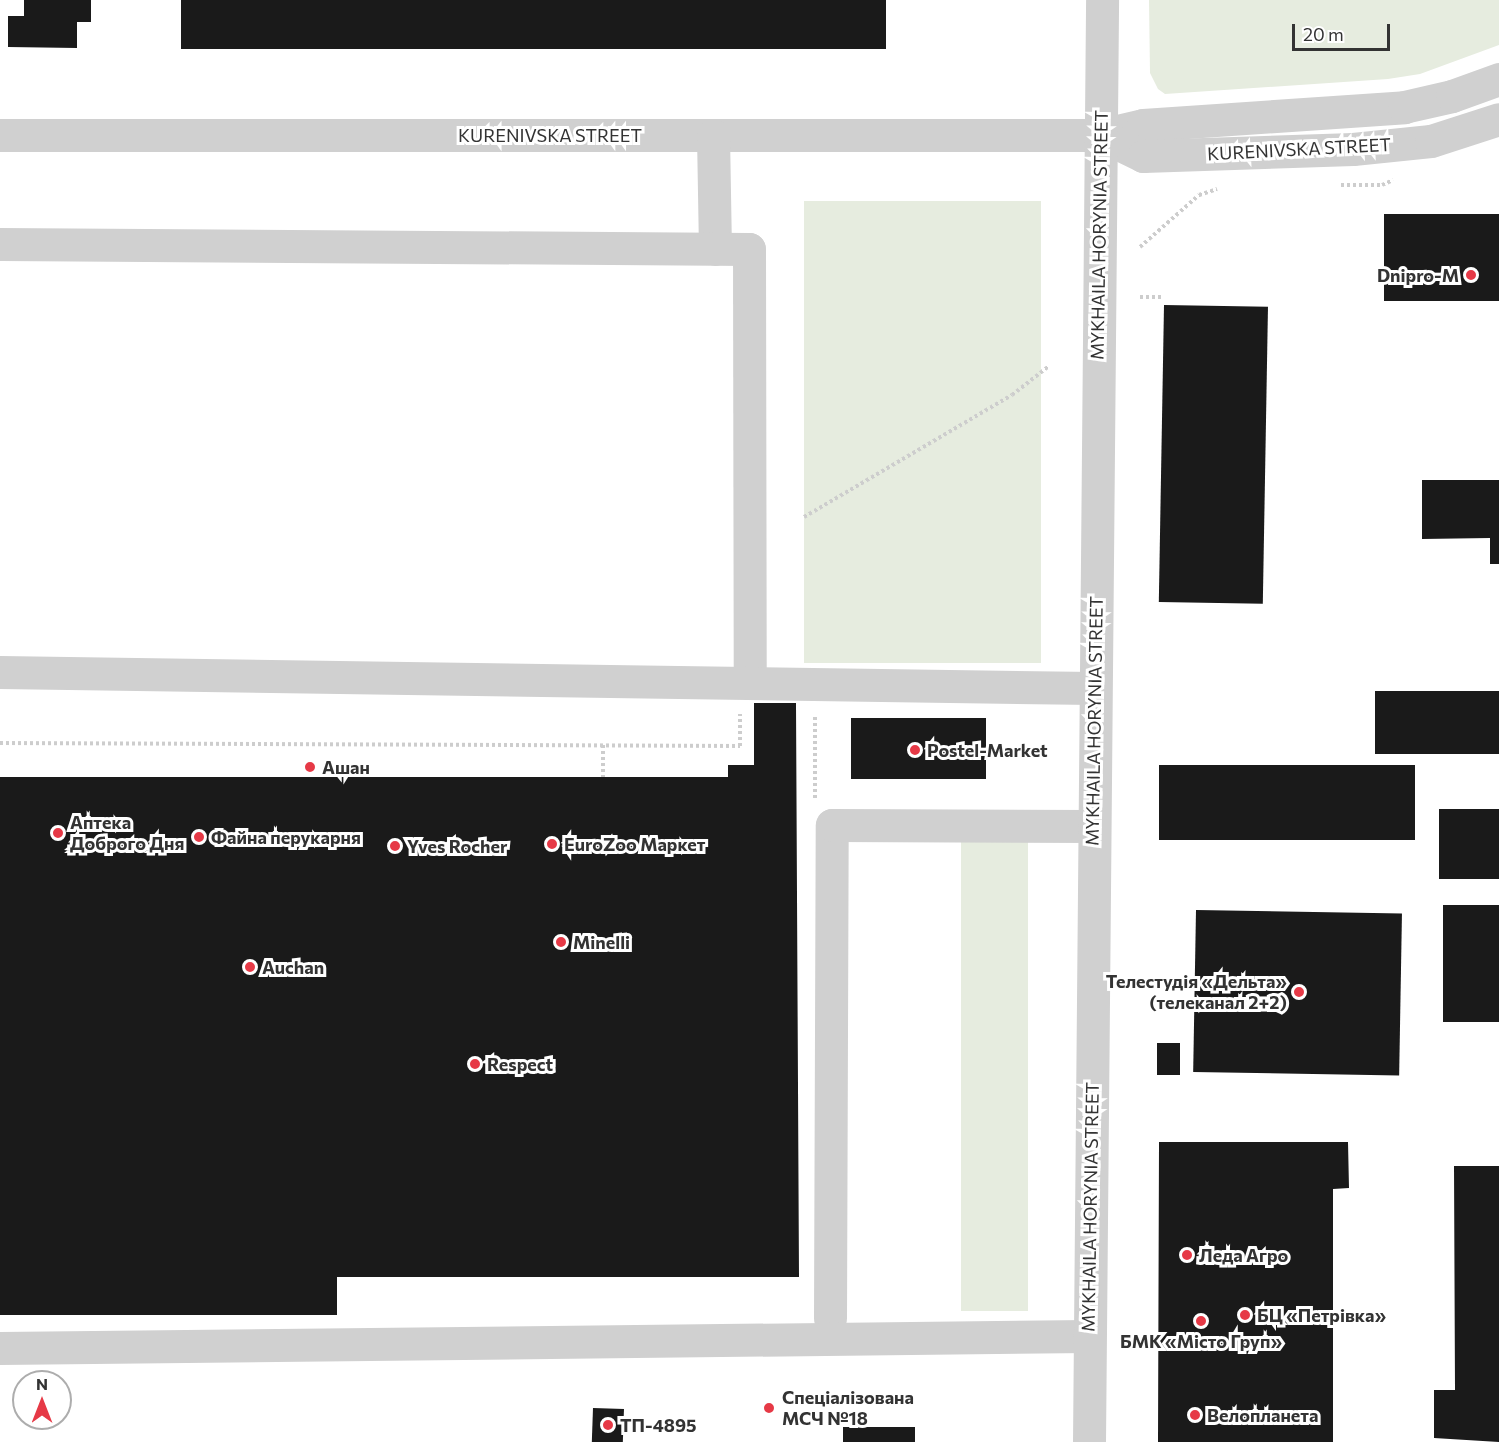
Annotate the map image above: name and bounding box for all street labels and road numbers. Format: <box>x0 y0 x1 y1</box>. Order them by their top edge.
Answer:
street label: MYKHAILA HORYNIA STREET <box>1086 110 1112 360</box>
street label: KURENIVSKA STREET <box>458 124 642 146</box>
street label: KURENIVSKA STREET <box>1207 133 1391 165</box>
street label: MYKHAILA HORYNIA STREET <box>1081 596 1107 846</box>
street label: MYKHAILA HORYNIA STREET <box>1077 1082 1103 1332</box>

